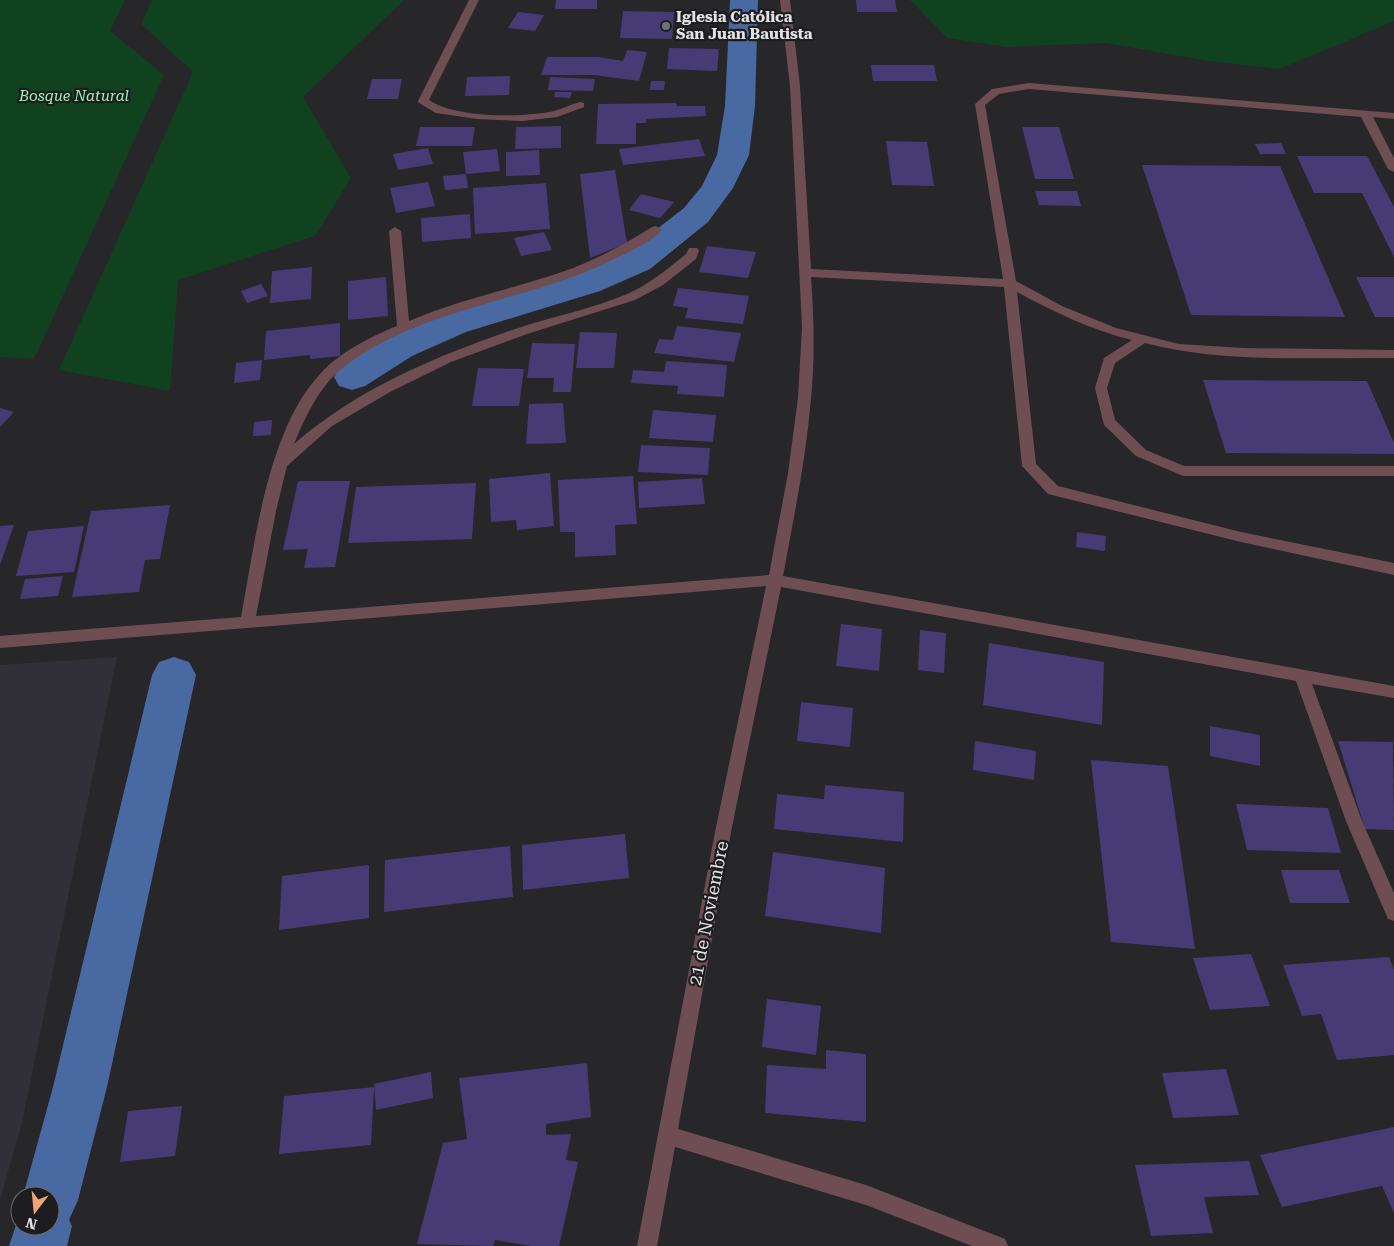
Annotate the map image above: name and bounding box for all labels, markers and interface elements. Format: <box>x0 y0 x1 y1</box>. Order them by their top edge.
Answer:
place label: Iglesia Católica San Juan Bautista <box>676 8 813 43</box>
marker: Iglesia Católica San Juan Bautista <box>660 20 672 32</box>
park label: Bosque Natural <box>18 87 130 105</box>
street label: 21 de Noviembre <box>684 839 732 987</box>
north arrow <box>10 1186 60 1236</box>
text: N <box>24 1214 39 1233</box>

